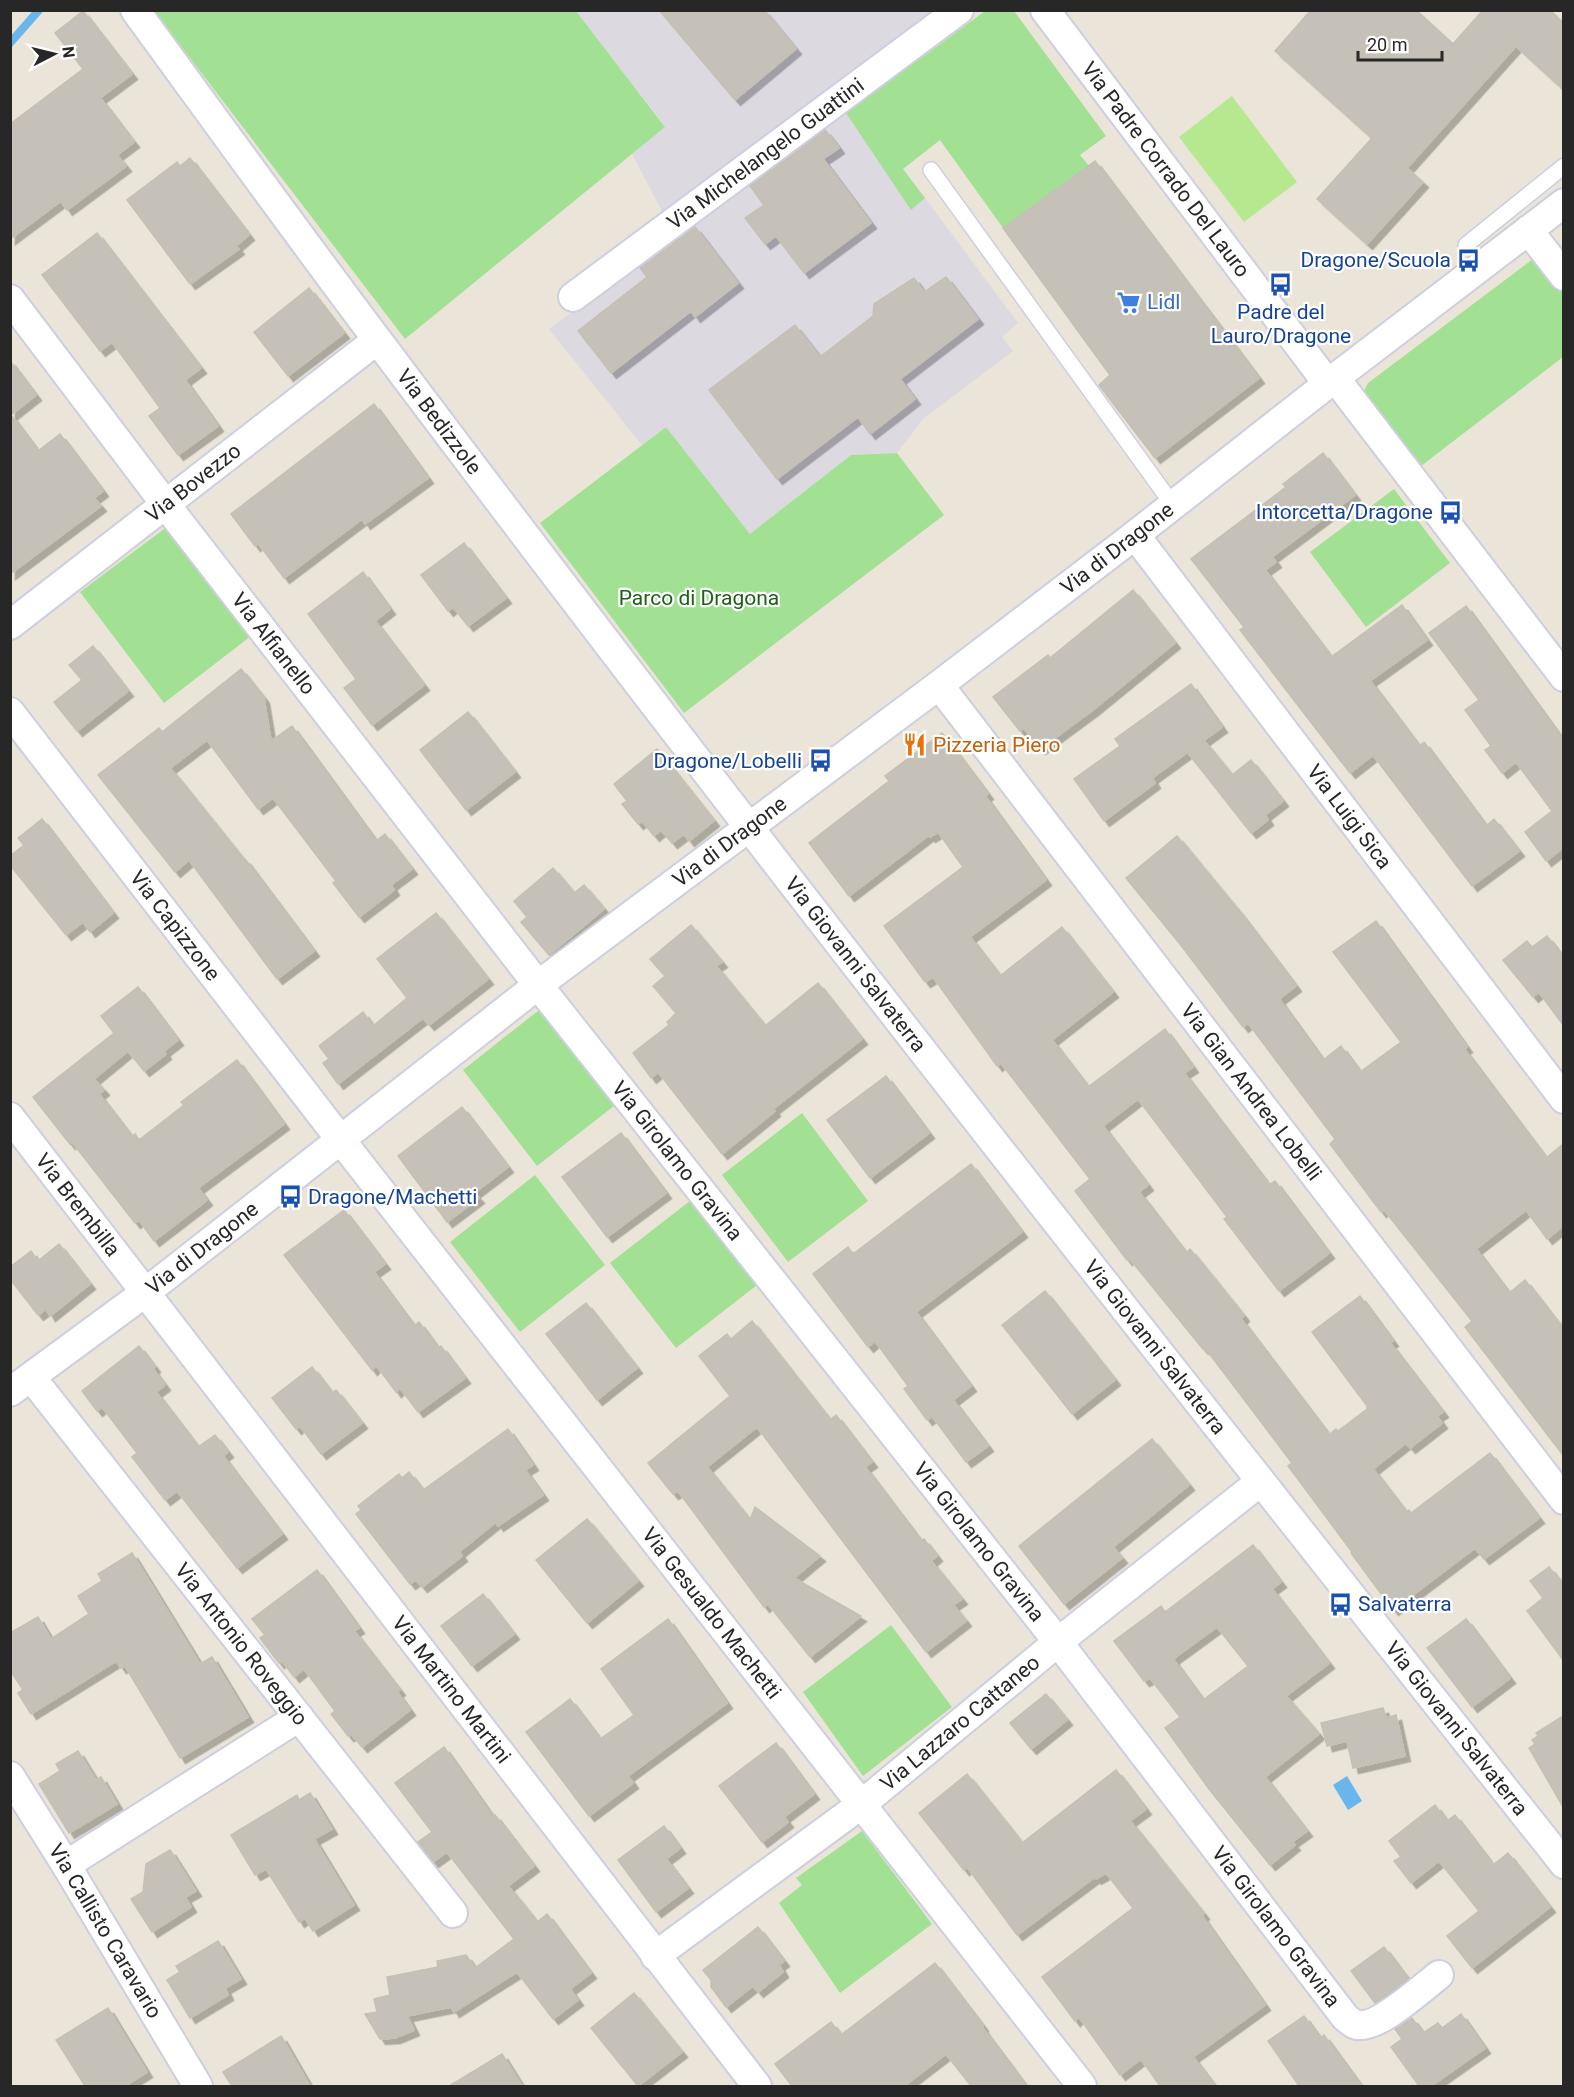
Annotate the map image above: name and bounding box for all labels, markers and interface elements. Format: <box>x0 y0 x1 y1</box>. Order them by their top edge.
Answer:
north arrow <box>24 24 84 84</box>
scale bar <box>1358 24 1442 62</box>
text: 20 m <box>1367 34 1407 55</box>
text: N <box>58 45 79 59</box>
street label: Via Padre Corrado Del Lauro <box>1077 57 1255 282</box>
street label: Via Michelangelo Guattini <box>663 73 869 235</box>
bus stop icon: Dragone/Scuola <box>1456 247 1482 273</box>
place label: Dragone/Scuola <box>1300 248 1451 272</box>
bus stop icon: Padre del Lauro/Dragone <box>1268 271 1294 297</box>
supermarket icon: Lidl <box>1116 289 1142 315</box>
place label: Lidl <box>1147 290 1180 314</box>
place label: Padre del Lauro/Dragone <box>1211 300 1351 348</box>
street label: Via Bedizzole <box>392 365 486 479</box>
street label: Via Bovezzo <box>141 438 246 527</box>
street label: Via di Dragone <box>1056 497 1178 599</box>
bus stop icon: Intorcetta/Dragone <box>1438 499 1464 525</box>
place label: Intorcetta/Dragone <box>1256 500 1433 524</box>
park label: Parco di Dragona <box>619 586 779 610</box>
street label: Via Alfianello <box>227 588 320 699</box>
restaurant icon: Pizzeria Piero <box>902 732 928 758</box>
place label: Pizzeria Piero <box>933 733 1060 757</box>
bus stop icon: Dragone/Lobelli <box>807 748 833 774</box>
place label: Dragone/Lobelli <box>653 749 802 773</box>
street label: Via Luigi Sica <box>1302 760 1397 874</box>
street label: Via di Dragone <box>668 791 791 892</box>
street label: Via Capizzone <box>125 866 225 985</box>
street label: Via Giovanni Salvaterra <box>780 872 931 1057</box>
street label: Via Gian Andrea Lobelli <box>1176 999 1327 1185</box>
street label: Via Girolamo Gravina <box>607 1076 748 1245</box>
street label: Via Brembilla <box>31 1149 125 1261</box>
bus stop icon: Dragone/Machetti <box>277 1184 303 1210</box>
place label: Dragone/Machetti <box>308 1185 477 1209</box>
street label: Via di Dragone <box>141 1197 263 1299</box>
street label: Via Giovanni Salvaterra <box>1079 1255 1231 1439</box>
street label: Via Girolamo Gravina <box>909 1458 1049 1626</box>
street label: Via Gesualdo Machetti <box>637 1523 786 1704</box>
street label: Via Antonio Roveggio <box>170 1558 313 1730</box>
bus stop icon: Salvaterra <box>1327 1591 1353 1617</box>
place label: Salvaterra <box>1358 1592 1452 1616</box>
street label: Via Martino Martini <box>387 1611 516 1768</box>
street label: Via Giovanni Salvaterra <box>1380 1637 1533 1820</box>
street label: Via Lazzaro Cattaneo <box>876 1650 1045 1796</box>
street label: Via Callisto Caravario <box>44 1839 167 2023</box>
street label: Via Girolamo Gravina <box>1207 1841 1345 2012</box>

